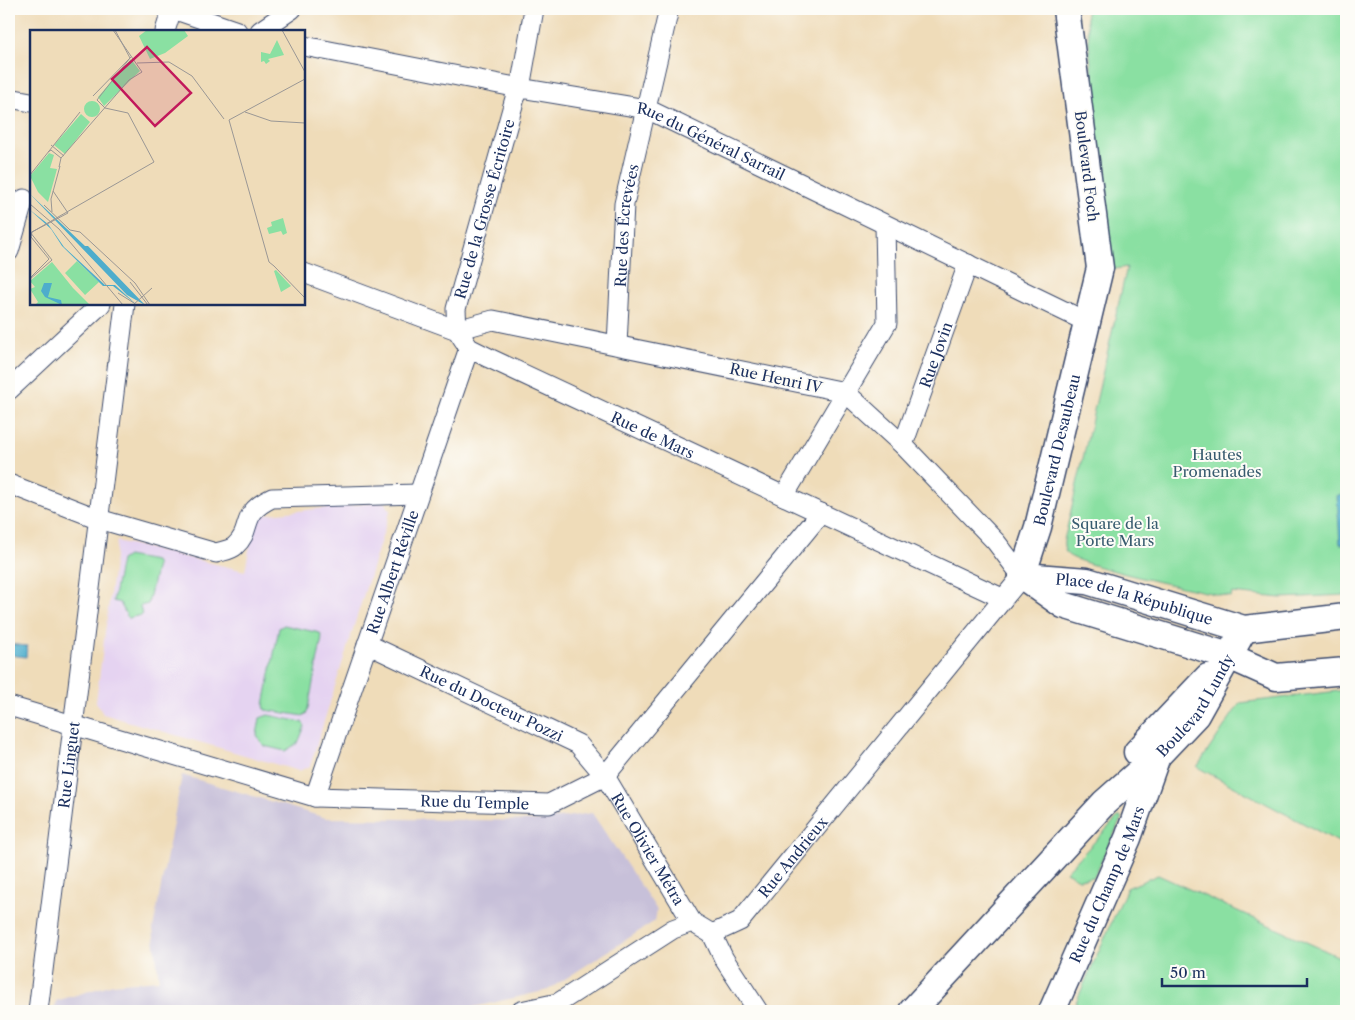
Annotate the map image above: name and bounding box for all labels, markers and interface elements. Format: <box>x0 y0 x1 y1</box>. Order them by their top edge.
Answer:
inset map <box>30 30 305 305</box>
street label: Rue du Général Sarrail <box>636 98 789 184</box>
street label: Boulevard Foch <box>1071 109 1103 223</box>
street label: Rue de la Grosse Écritoire <box>450 117 518 301</box>
street label: Rue des Écrevées <box>610 162 642 288</box>
street label: Rue Jovin <box>915 319 956 390</box>
street label: Rue Henri IV <box>728 359 825 397</box>
street label: Boulevard Desaubeau <box>1029 372 1084 527</box>
street label: Rue de Mars <box>608 407 697 462</box>
park label: Hautes Promenades <box>1173 445 1261 481</box>
street label: Rue Albert Réville <box>362 507 422 636</box>
park label: Square de la Porte Mars <box>1071 514 1159 550</box>
street label: Place de la République <box>1055 569 1215 628</box>
street label: Boulevard Lundy <box>1152 650 1238 760</box>
street label: Rue du Docteur Pozzi <box>417 661 567 745</box>
street label: Rue Linguet <box>54 720 83 809</box>
street label: Rue Olivier Métra <box>607 789 689 908</box>
street label: Rue du Temple <box>420 791 529 813</box>
street label: Rue du Champ de Mars <box>1065 803 1148 966</box>
street label: Rue Andrieux <box>754 812 831 901</box>
scale bar <box>1162 955 1308 987</box>
text: 50 m <box>1170 963 1206 982</box>

